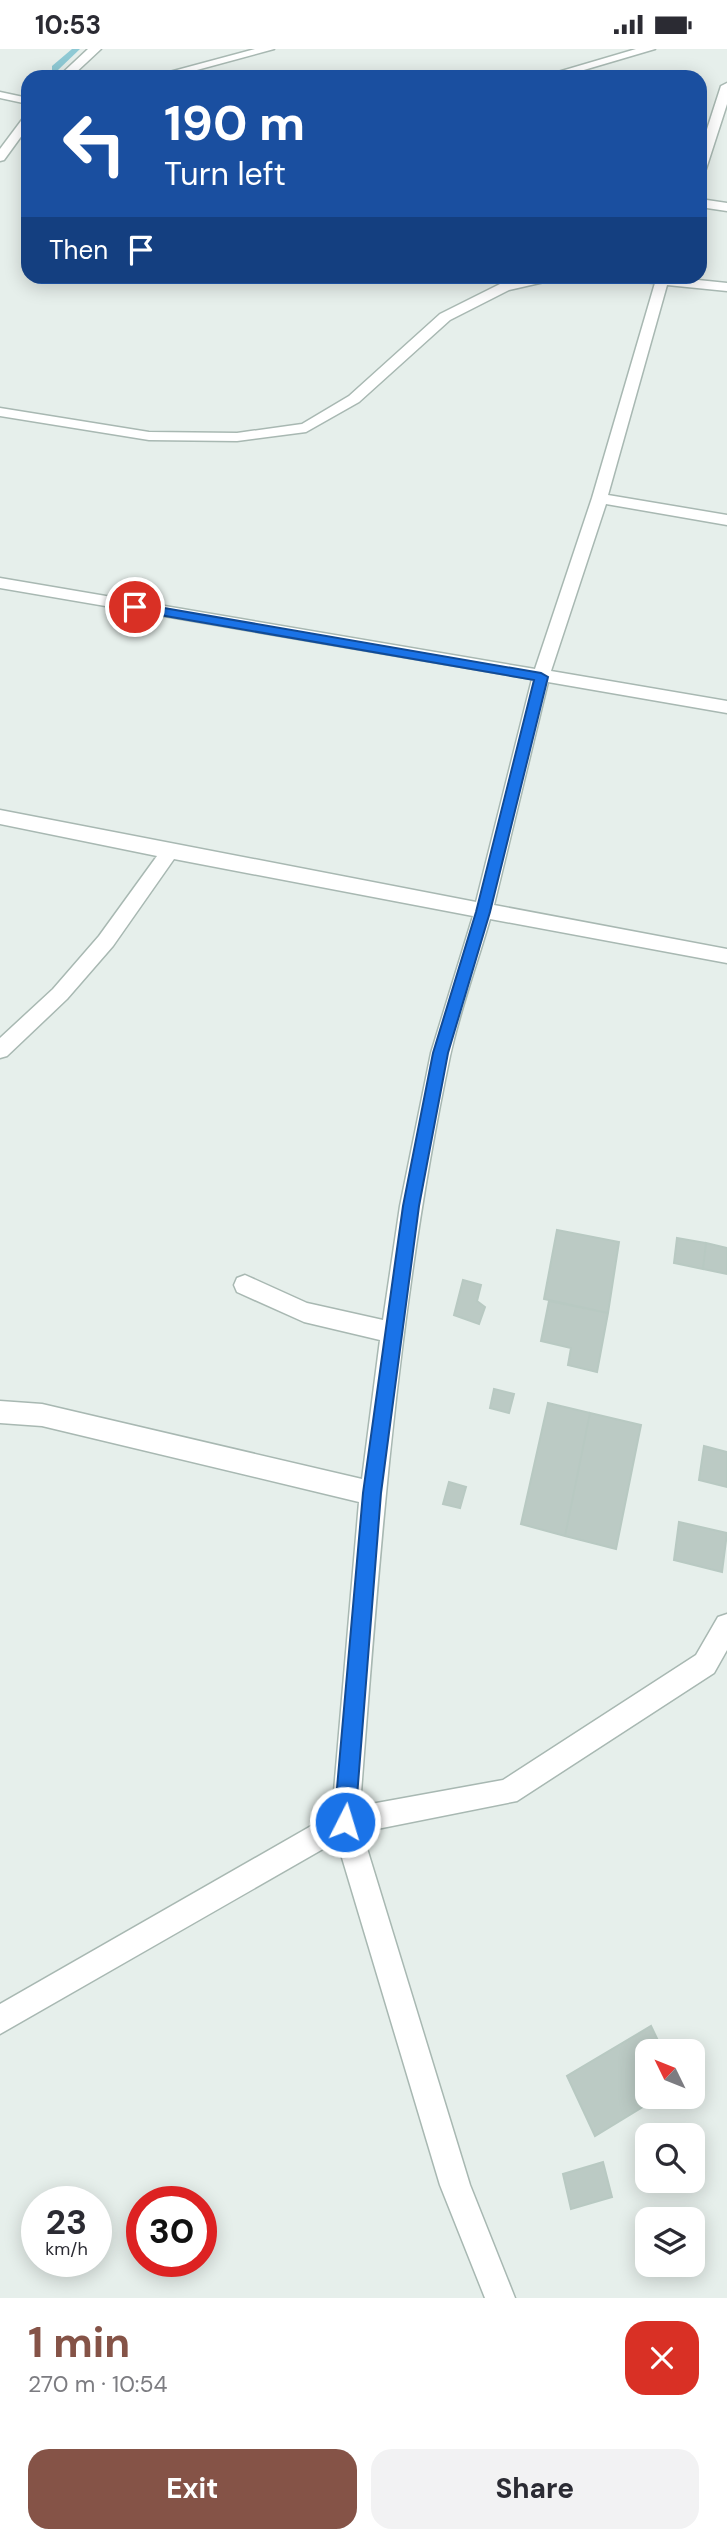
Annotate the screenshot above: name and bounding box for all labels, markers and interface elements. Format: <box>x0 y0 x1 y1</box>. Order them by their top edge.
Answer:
text: 10:53 <box>35 8 101 42</box>
text: 190 m <box>164 91 305 155</box>
icon: left <box>49 98 140 189</box>
text: Turn left <box>164 153 286 195</box>
icon: arrive <box>122 231 160 269</box>
text: Then <box>49 233 108 267</box>
pin <box>105 577 165 637</box>
icon: arrive <box>116 588 154 626</box>
position arrow <box>308 1785 382 1859</box>
north arrow <box>635 2039 705 2109</box>
map controls <box>635 2039 705 2277</box>
button: search <box>635 2123 705 2193</box>
speed limit sign: 30 <box>126 2186 217 2277</box>
text: 23 <box>46 2199 87 2245</box>
button: layers <box>635 2207 705 2277</box>
text: km/h <box>45 2237 88 2261</box>
text: 1 min <box>28 2315 130 2370</box>
button: close <box>625 2321 699 2395</box>
text: 270 m · 10:54 <box>28 2369 168 2399</box>
button: Exit <box>28 2449 357 2529</box>
button: Share <box>371 2449 699 2529</box>

